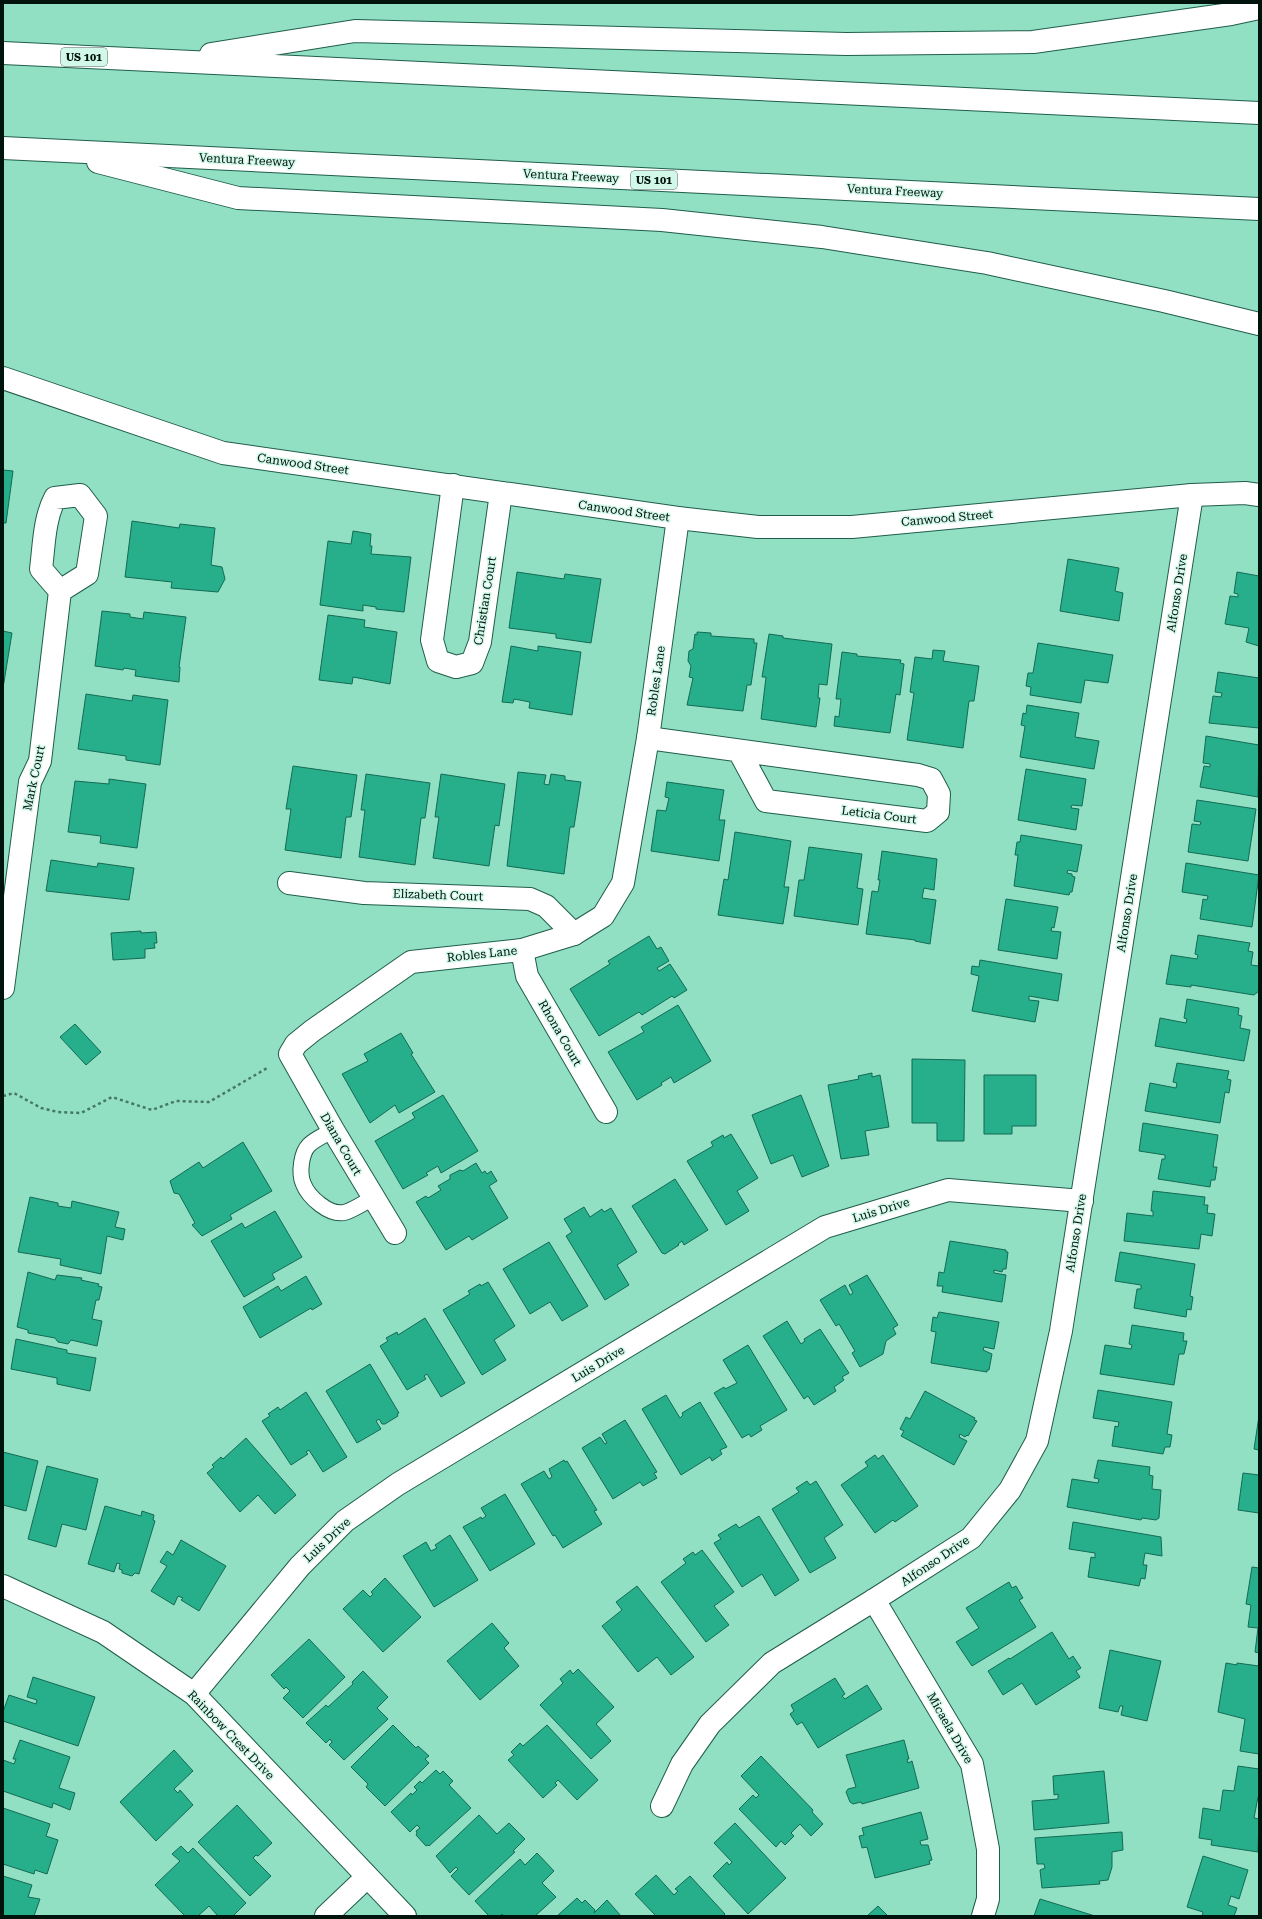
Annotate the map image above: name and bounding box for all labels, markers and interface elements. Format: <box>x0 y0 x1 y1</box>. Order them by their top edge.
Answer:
road number: US 101 <box>61 48 107 66</box>
street label: Ventura Freeway <box>198 150 296 170</box>
street label: Ventura Freeway <box>522 166 620 186</box>
road number: US 101 <box>631 171 677 189</box>
street label: Ventura Freeway <box>846 181 944 201</box>
street label: Canwood Street <box>256 451 350 477</box>
street label: Canwood Street <box>577 498 671 524</box>
street label: Canwood Street <box>900 507 994 529</box>
street label: Alfonso Drive <box>1164 552 1190 633</box>
street label: Christian Court <box>471 555 499 646</box>
street label: Robles Lane <box>644 645 668 717</box>
street label: Mark Court <box>20 744 48 812</box>
street label: Leticia Court <box>841 803 918 827</box>
street label: Alfonso Drive <box>1114 872 1140 953</box>
street label: Elizabeth Court <box>393 886 484 904</box>
street label: Robles Lane <box>446 943 518 965</box>
street label: Rhona Court <box>535 998 585 1069</box>
street label: Diana Court <box>317 1110 365 1178</box>
street label: Alfonso Drive <box>1063 1192 1089 1273</box>
street label: Luis Drive <box>851 1195 912 1225</box>
street label: Luis Drive <box>569 1343 627 1385</box>
street label: Luis Drive <box>301 1515 354 1565</box>
street label: Alfonso Drive <box>898 1533 972 1589</box>
street label: Rainbow Crest Drive <box>185 1687 277 1783</box>
street label: Micaela Drive <box>924 1690 976 1766</box>

